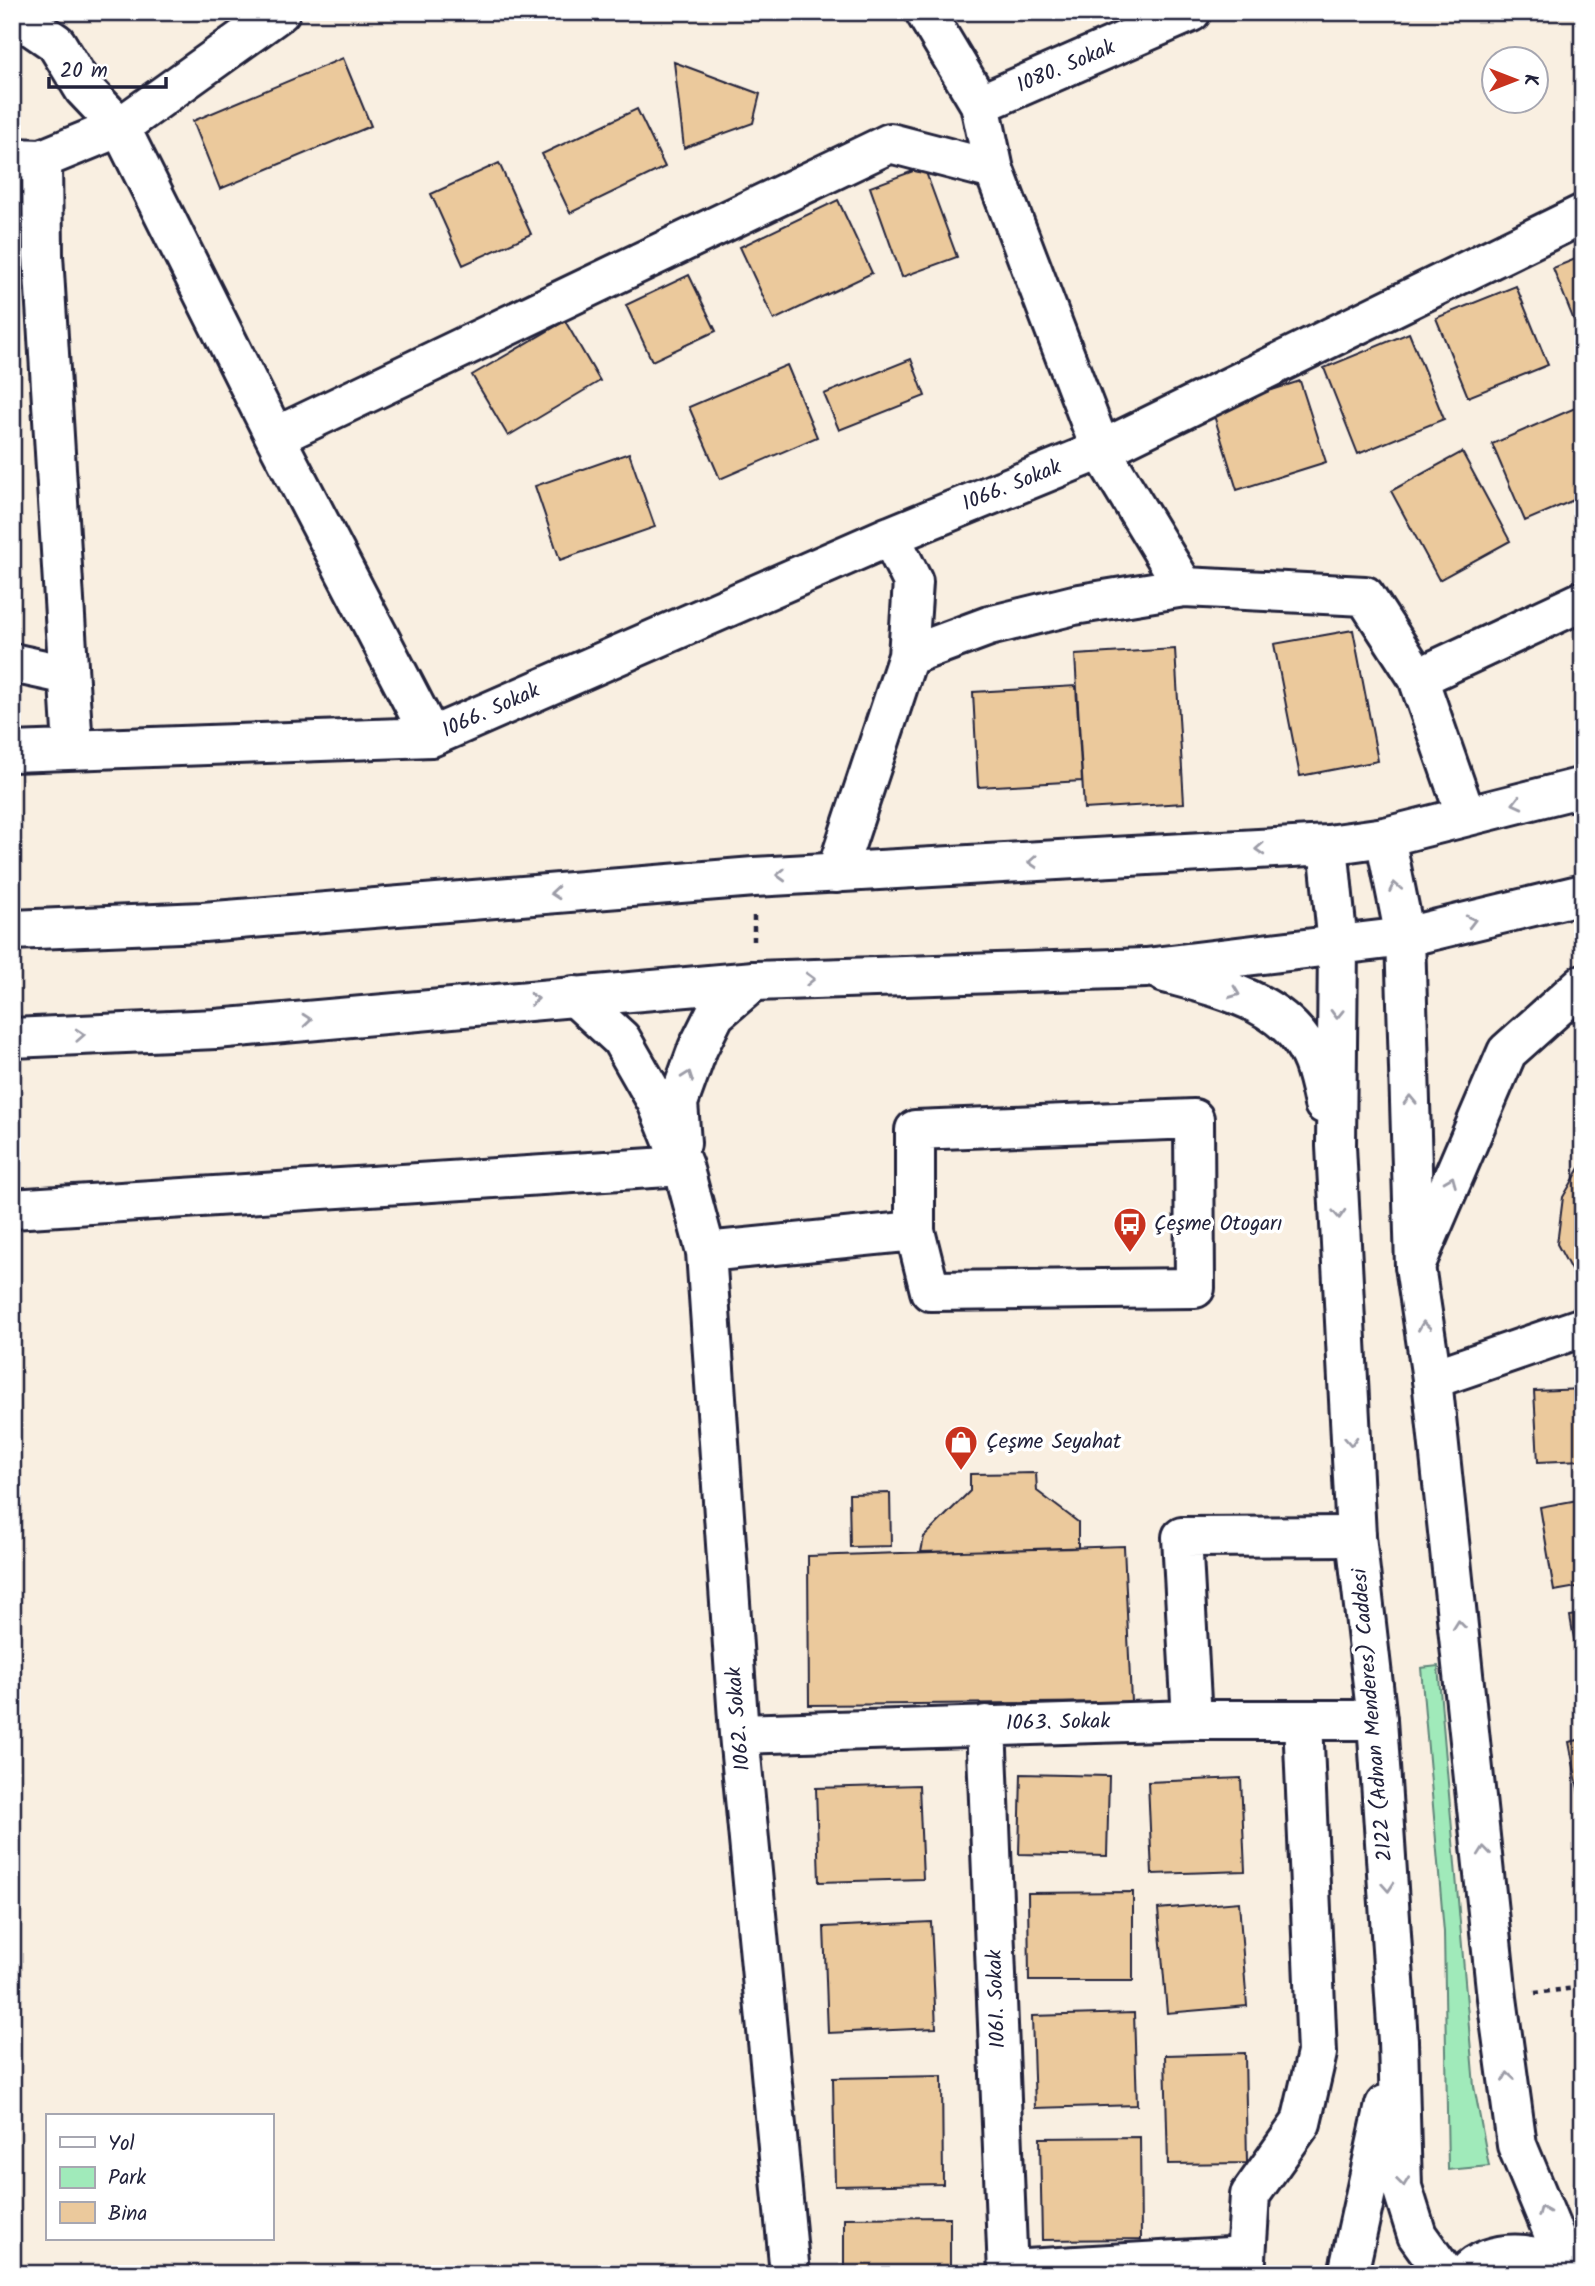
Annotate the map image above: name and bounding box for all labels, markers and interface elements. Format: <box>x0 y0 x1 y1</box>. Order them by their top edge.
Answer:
street label: 1080. Sokak <box>1012 31 1120 102</box>
scale bar <box>49 46 166 90</box>
north arrow <box>1480 46 1550 116</box>
text: 20 m <box>60 55 108 88</box>
text: K <box>1515 74 1545 86</box>
street label: 1066. Sokak <box>958 451 1067 521</box>
street label: 1066. Sokak <box>437 675 545 747</box>
one-way arrow <box>1511 795 1523 809</box>
one-way arrow <box>1254 841 1265 856</box>
one-way arrow <box>1027 854 1038 869</box>
one-way arrow <box>776 868 787 883</box>
one-way arrow <box>1388 881 1403 893</box>
one-way arrow <box>549 885 560 900</box>
one-way arrow <box>1465 915 1477 929</box>
one-way arrow <box>804 972 815 987</box>
one-way arrow <box>1229 985 1241 999</box>
one-way arrow <box>529 992 540 1007</box>
one-way arrow <box>1329 1009 1345 1020</box>
one-way arrow <box>302 1013 313 1028</box>
one-way arrow <box>75 1027 86 1042</box>
one-way arrow <box>680 1070 694 1082</box>
one-way arrow <box>1402 1094 1418 1105</box>
one-way arrow <box>1442 1175 1456 1187</box>
bus stop icon: Çeşme Otogarı <box>1111 1205 1149 1254</box>
place label: Çeşme Otogarı <box>1154 1208 1282 1241</box>
one-way arrow <box>1332 1209 1347 1220</box>
one-way arrow <box>1417 1320 1432 1332</box>
shop icon: Çeşme Seyahat <box>942 1423 980 1472</box>
place label: Çeşme Seyahat <box>986 1426 1122 1459</box>
one-way arrow <box>1344 1436 1359 1447</box>
street label: 2122 (Adnan Menderes) Caddesi <box>1344 1566 1402 1863</box>
one-way arrow <box>1452 1619 1467 1630</box>
street label: 1062. Sokak <box>718 1665 760 1773</box>
street label: 1063. Sokak <box>1006 1706 1111 1740</box>
one-way arrow <box>1477 1845 1492 1856</box>
one-way arrow <box>1380 1882 1395 1893</box>
street label: 1061. Sokak <box>979 1949 1015 2049</box>
one-way arrow <box>1501 2071 1516 2083</box>
legend <box>46 2114 273 2240</box>
text: Yol <box>108 2128 135 2161</box>
text: Park <box>108 2162 146 2195</box>
one-way arrow <box>1396 2176 1411 2188</box>
text: Bina <box>108 2198 147 2231</box>
one-way arrow <box>1538 2206 1552 2218</box>

